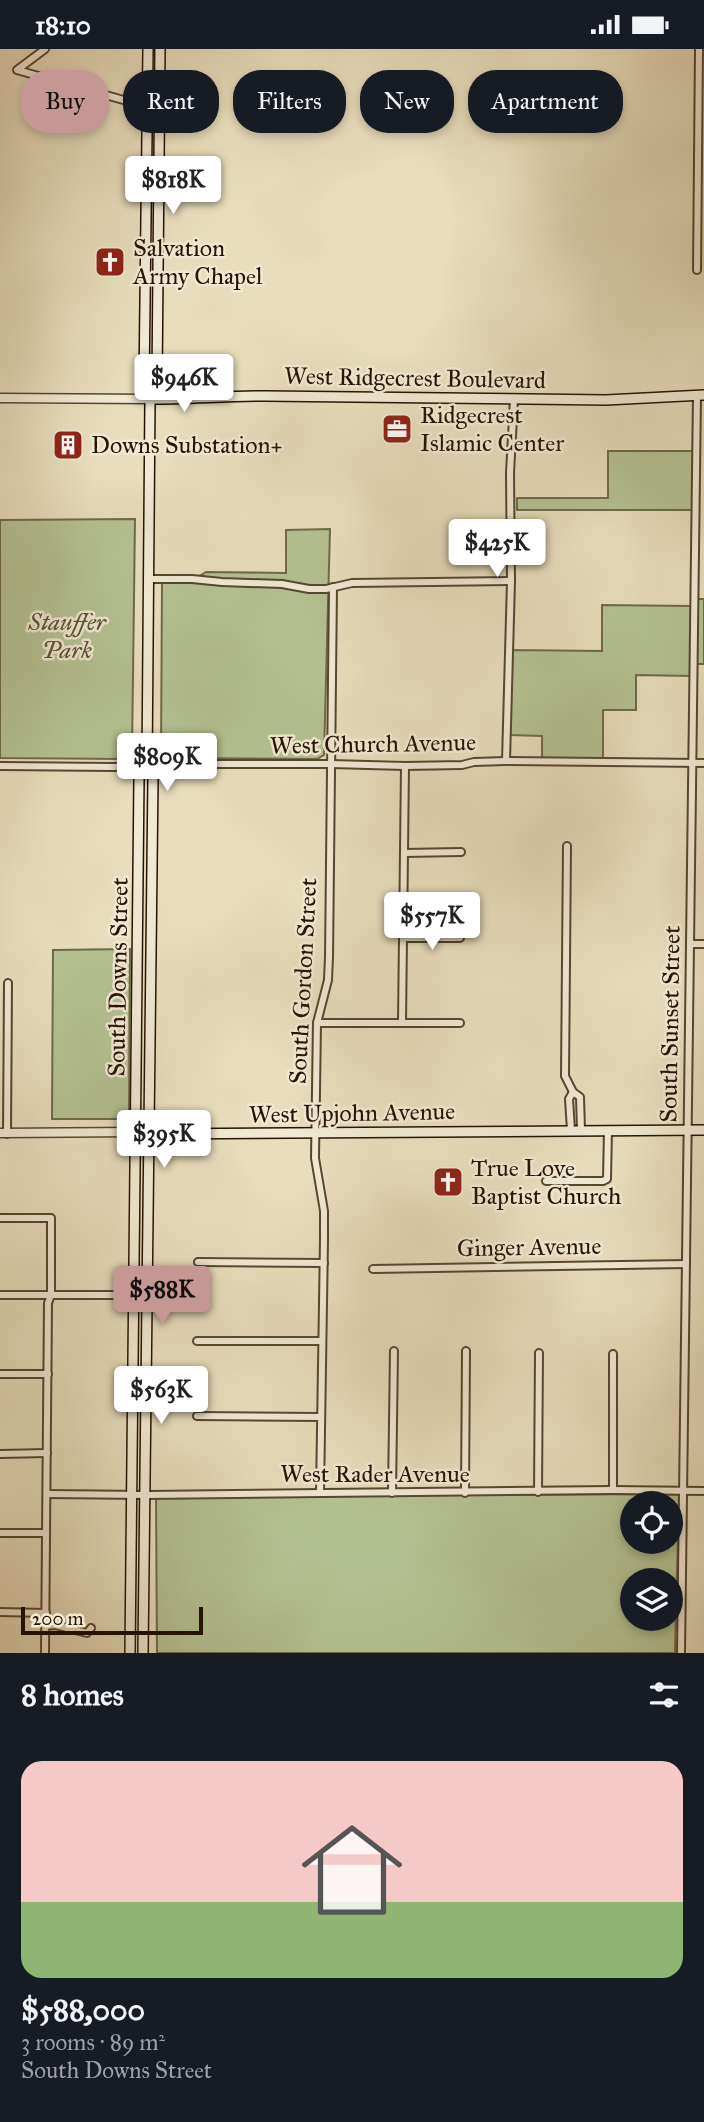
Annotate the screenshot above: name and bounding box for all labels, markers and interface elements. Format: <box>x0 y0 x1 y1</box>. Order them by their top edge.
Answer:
text: 18:10 <box>35 9 91 41</box>
chip: Buy <box>21 70 109 133</box>
chip: Rent <box>123 70 219 133</box>
chip: Filters <box>233 70 346 133</box>
chip: New <box>360 70 454 133</box>
chip: Apartment <box>468 70 623 133</box>
pin: $818K <box>124 157 222 216</box>
text: $818K <box>141 165 205 193</box>
place label: Salvation Army Chapel <box>132 233 263 291</box>
church icon: Salvation Army Chapel <box>93 245 127 279</box>
pin: $946K <box>135 355 233 414</box>
street label: West Ridgecrest Boulevard <box>284 361 546 395</box>
text: $946K <box>150 363 218 391</box>
place label: Ridgecrest Islamic Center <box>420 400 564 458</box>
office icon: Ridgecrest Islamic Center <box>380 412 414 446</box>
building icon: Downs Substation+ <box>51 428 85 462</box>
place label: Downs Substation+ <box>91 430 283 460</box>
pin: $425K <box>448 519 546 579</box>
text: $425K <box>465 528 529 556</box>
park label: Stauffer Park <box>27 607 108 665</box>
street label: West Church Avenue <box>270 727 476 761</box>
pin: $809K <box>118 733 216 793</box>
text: $809K <box>133 742 201 770</box>
street label: South Downs Street <box>101 877 135 1077</box>
street label: South Gordon Street <box>283 877 323 1085</box>
pin: $557K <box>383 893 481 952</box>
text: $557K <box>400 901 464 929</box>
street label: South Sunset Street <box>653 925 687 1123</box>
street label: West Upjohn Avenue <box>249 1096 455 1130</box>
pin: $395K <box>115 1111 213 1170</box>
text: $395K <box>133 1119 195 1147</box>
place label: True Love Baptist Church <box>471 1153 621 1211</box>
church icon: True Love Baptist Church <box>431 1165 465 1199</box>
street label: Ginger Avenue <box>456 1231 602 1263</box>
pin: $588K <box>113 1267 211 1326</box>
text: $588K <box>129 1275 195 1303</box>
pin: $563K <box>112 1367 210 1426</box>
text: $563K <box>130 1375 192 1403</box>
street label: West Rader Avenue <box>280 1459 470 1489</box>
map controls <box>620 1491 683 1631</box>
button: locate <box>620 1491 683 1554</box>
button: layers <box>620 1568 683 1631</box>
scale bar <box>21 1604 203 1636</box>
text: 200 m <box>32 1607 84 1630</box>
icon: filters <box>645 1676 683 1714</box>
text: 8 homes <box>21 1677 124 1713</box>
icon: home <box>289 1807 415 1933</box>
text: $588,000 <box>21 1992 145 2028</box>
text: 3 rooms · 89 m² <box>21 2028 165 2056</box>
text: South Downs Street <box>21 2056 212 2084</box>

